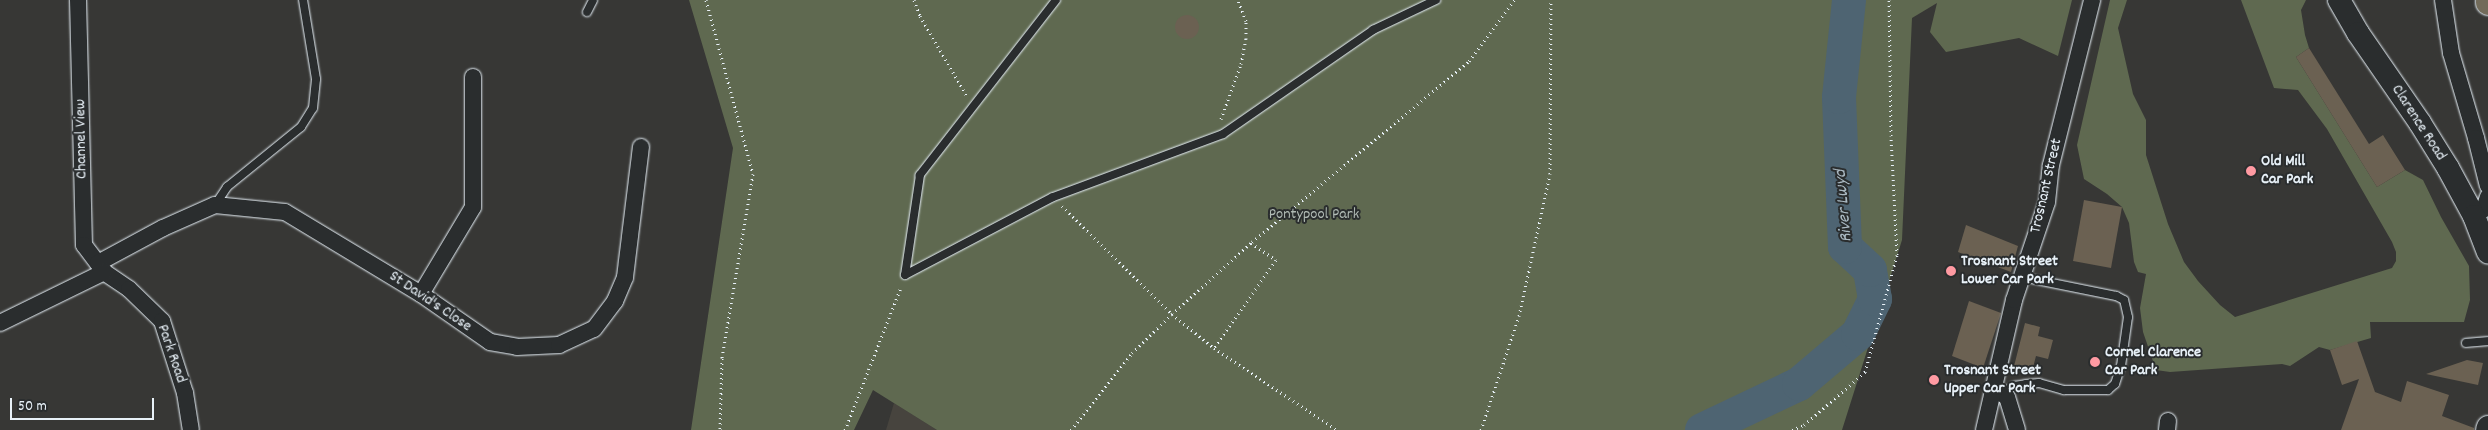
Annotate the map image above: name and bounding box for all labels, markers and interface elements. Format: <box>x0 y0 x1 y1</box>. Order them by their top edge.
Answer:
street label: Clarence Road <box>2386 81 2450 165</box>
street label: Channel View <box>72 99 92 179</box>
street label: Trosnant Street <box>2027 137 2067 235</box>
place label: Old Mill Car Park <box>2261 152 2313 190</box>
marker: Old Mill Car Park <box>2245 165 2257 177</box>
water label: River Lwyd <box>1831 169 1859 243</box>
park label: Pontypool Park <box>1269 205 1359 225</box>
place label: Trosnant Street Lower Car Park <box>1961 252 2058 290</box>
marker: Trosnant Street Lower Car Park <box>1945 265 1957 277</box>
street label: St David's Close <box>385 267 475 337</box>
street label: Park Road <box>152 322 190 386</box>
place label: Cornel Clarence Car Park <box>2105 343 2201 381</box>
marker: Cornel Clarence Car Park <box>2089 356 2101 368</box>
place label: Trosnant Street Upper Car Park <box>1944 361 2041 399</box>
marker: Trosnant Street Upper Car Park <box>1928 374 1940 386</box>
scale bar <box>12 388 156 420</box>
text: 50 m <box>18 396 47 418</box>

